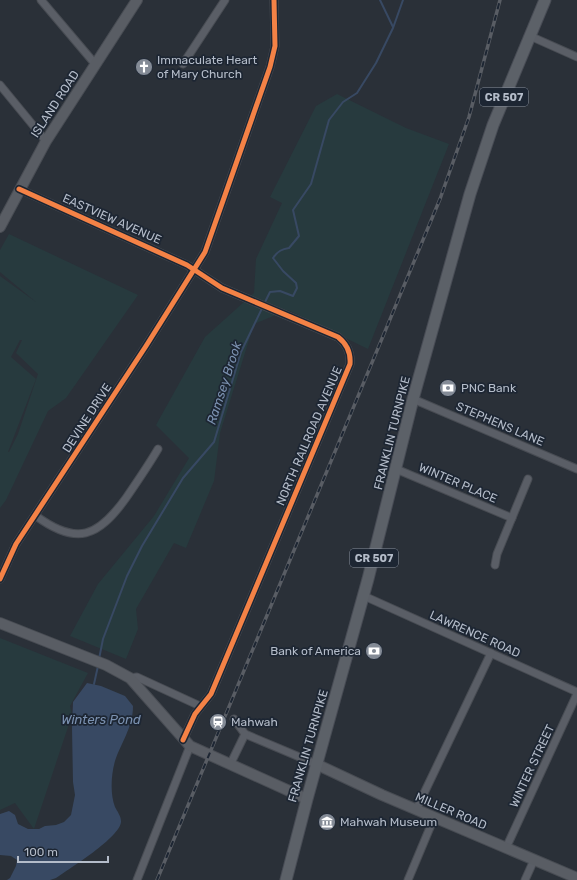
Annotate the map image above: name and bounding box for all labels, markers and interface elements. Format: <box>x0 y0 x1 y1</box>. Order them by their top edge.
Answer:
place label: Immaculate Heart of Mary Church <box>157 53 257 81</box>
church icon: Immaculate Heart of Mary Church <box>134 57 154 77</box>
street label: ISLAND ROAD <box>28 68 82 140</box>
road number: CR 507 <box>480 88 528 106</box>
street label: EASTVIEW AVENUE <box>60 191 164 247</box>
water label: Ramsey Brook <box>203 339 245 426</box>
street label: NORTH RAILROAD AVENUE <box>273 364 345 508</box>
street label: FRANKLIN TURNPIKE <box>371 375 413 491</box>
bank icon: PNC Bank <box>438 378 458 398</box>
street label: DEVINE DRIVE <box>59 381 115 455</box>
place label: PNC Bank <box>461 381 517 395</box>
street label: STEPHENS LANE <box>454 399 546 449</box>
street label: WINTER PLACE <box>417 460 499 506</box>
road number: CR 507 <box>350 549 398 567</box>
street label: LAWRENCE ROAD <box>427 608 523 660</box>
bank icon: Bank of America <box>364 641 384 661</box>
place label: Bank of America <box>270 644 361 658</box>
street label: FRANKLIN TURNPIKE <box>285 688 331 804</box>
water label: Winters Pond <box>61 712 141 727</box>
station icon: Mahwah <box>208 712 228 732</box>
place label: Mahwah <box>231 715 278 729</box>
street label: WINTER STREET <box>507 722 557 810</box>
street label: MILLER ROAD <box>413 790 489 832</box>
museum icon: Mahwah Museum <box>317 812 337 832</box>
place label: Mahwah Museum <box>340 815 437 829</box>
scale bar <box>18 838 108 864</box>
text: 100 m <box>24 845 58 859</box>

